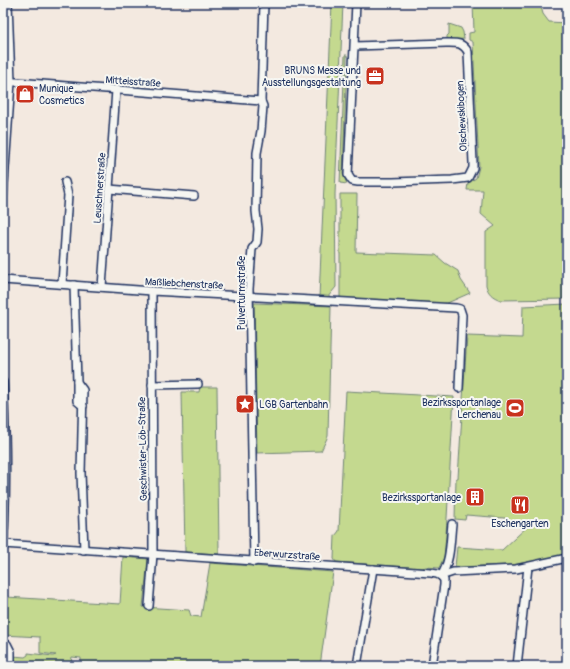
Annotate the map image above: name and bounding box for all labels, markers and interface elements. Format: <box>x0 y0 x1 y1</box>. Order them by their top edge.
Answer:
place label: BRUNS Messe und Ausstellungsgestaltung <box>262 65 361 89</box>
office icon: BRUNS Messe und Ausstellungsgestaltung <box>364 65 386 87</box>
street label: Mitteisstraße <box>105 74 161 90</box>
street label: Olschewskibogen <box>454 80 470 152</box>
shop icon: Munique Cosmetics <box>14 83 36 105</box>
place label: Munique Cosmetics <box>39 83 85 107</box>
street label: Leuschnerstraße <box>92 152 108 224</box>
street label: Pulverturmstraße <box>236 256 248 330</box>
street label: Maßliebchenstraße <box>144 276 223 292</box>
place icon: LGB Gartenbahn <box>234 393 256 415</box>
street label: Geschwister-Löb-Straße <box>136 397 150 501</box>
place label: Bezirkssportanlage Lerchenau <box>422 397 501 421</box>
sports icon: Bezirkssportanlage Lerchenau <box>504 397 526 419</box>
place label: LGB Gartenbahn <box>259 399 329 411</box>
building icon: Bezirkssportanlage <box>464 486 486 508</box>
place label: Bezirkssportanlage <box>382 492 461 504</box>
restaurant icon: Eschengarten <box>509 494 531 516</box>
place label: Eschengarten <box>491 518 549 530</box>
street label: Eberwurzstraße <box>253 547 320 563</box>

